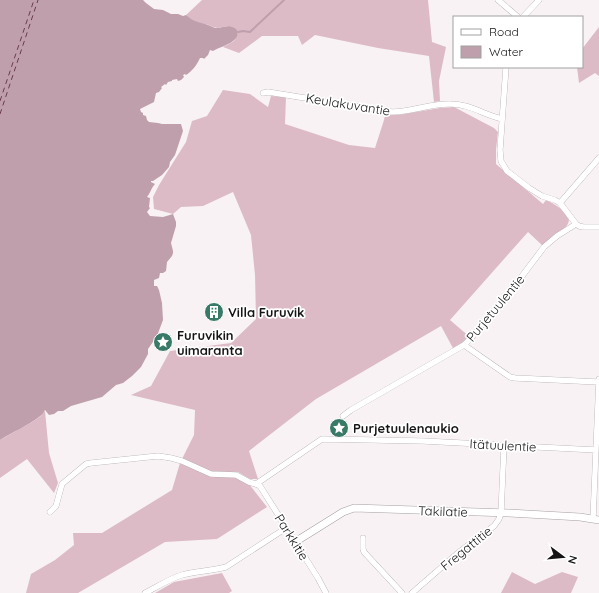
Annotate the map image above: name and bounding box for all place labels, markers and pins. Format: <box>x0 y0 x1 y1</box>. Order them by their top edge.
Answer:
building icon: Villa Furuvik <box>203 301 225 323</box>
place label: Villa Furuvik <box>228 304 305 320</box>
place label: Furuvikin uimaranta <box>177 327 243 358</box>
place icon: Furuvikin uimaranta <box>152 331 174 353</box>
place icon: Purjetuulenaukio <box>328 417 350 439</box>
place label: Purjetuulenaukio <box>353 420 459 436</box>

